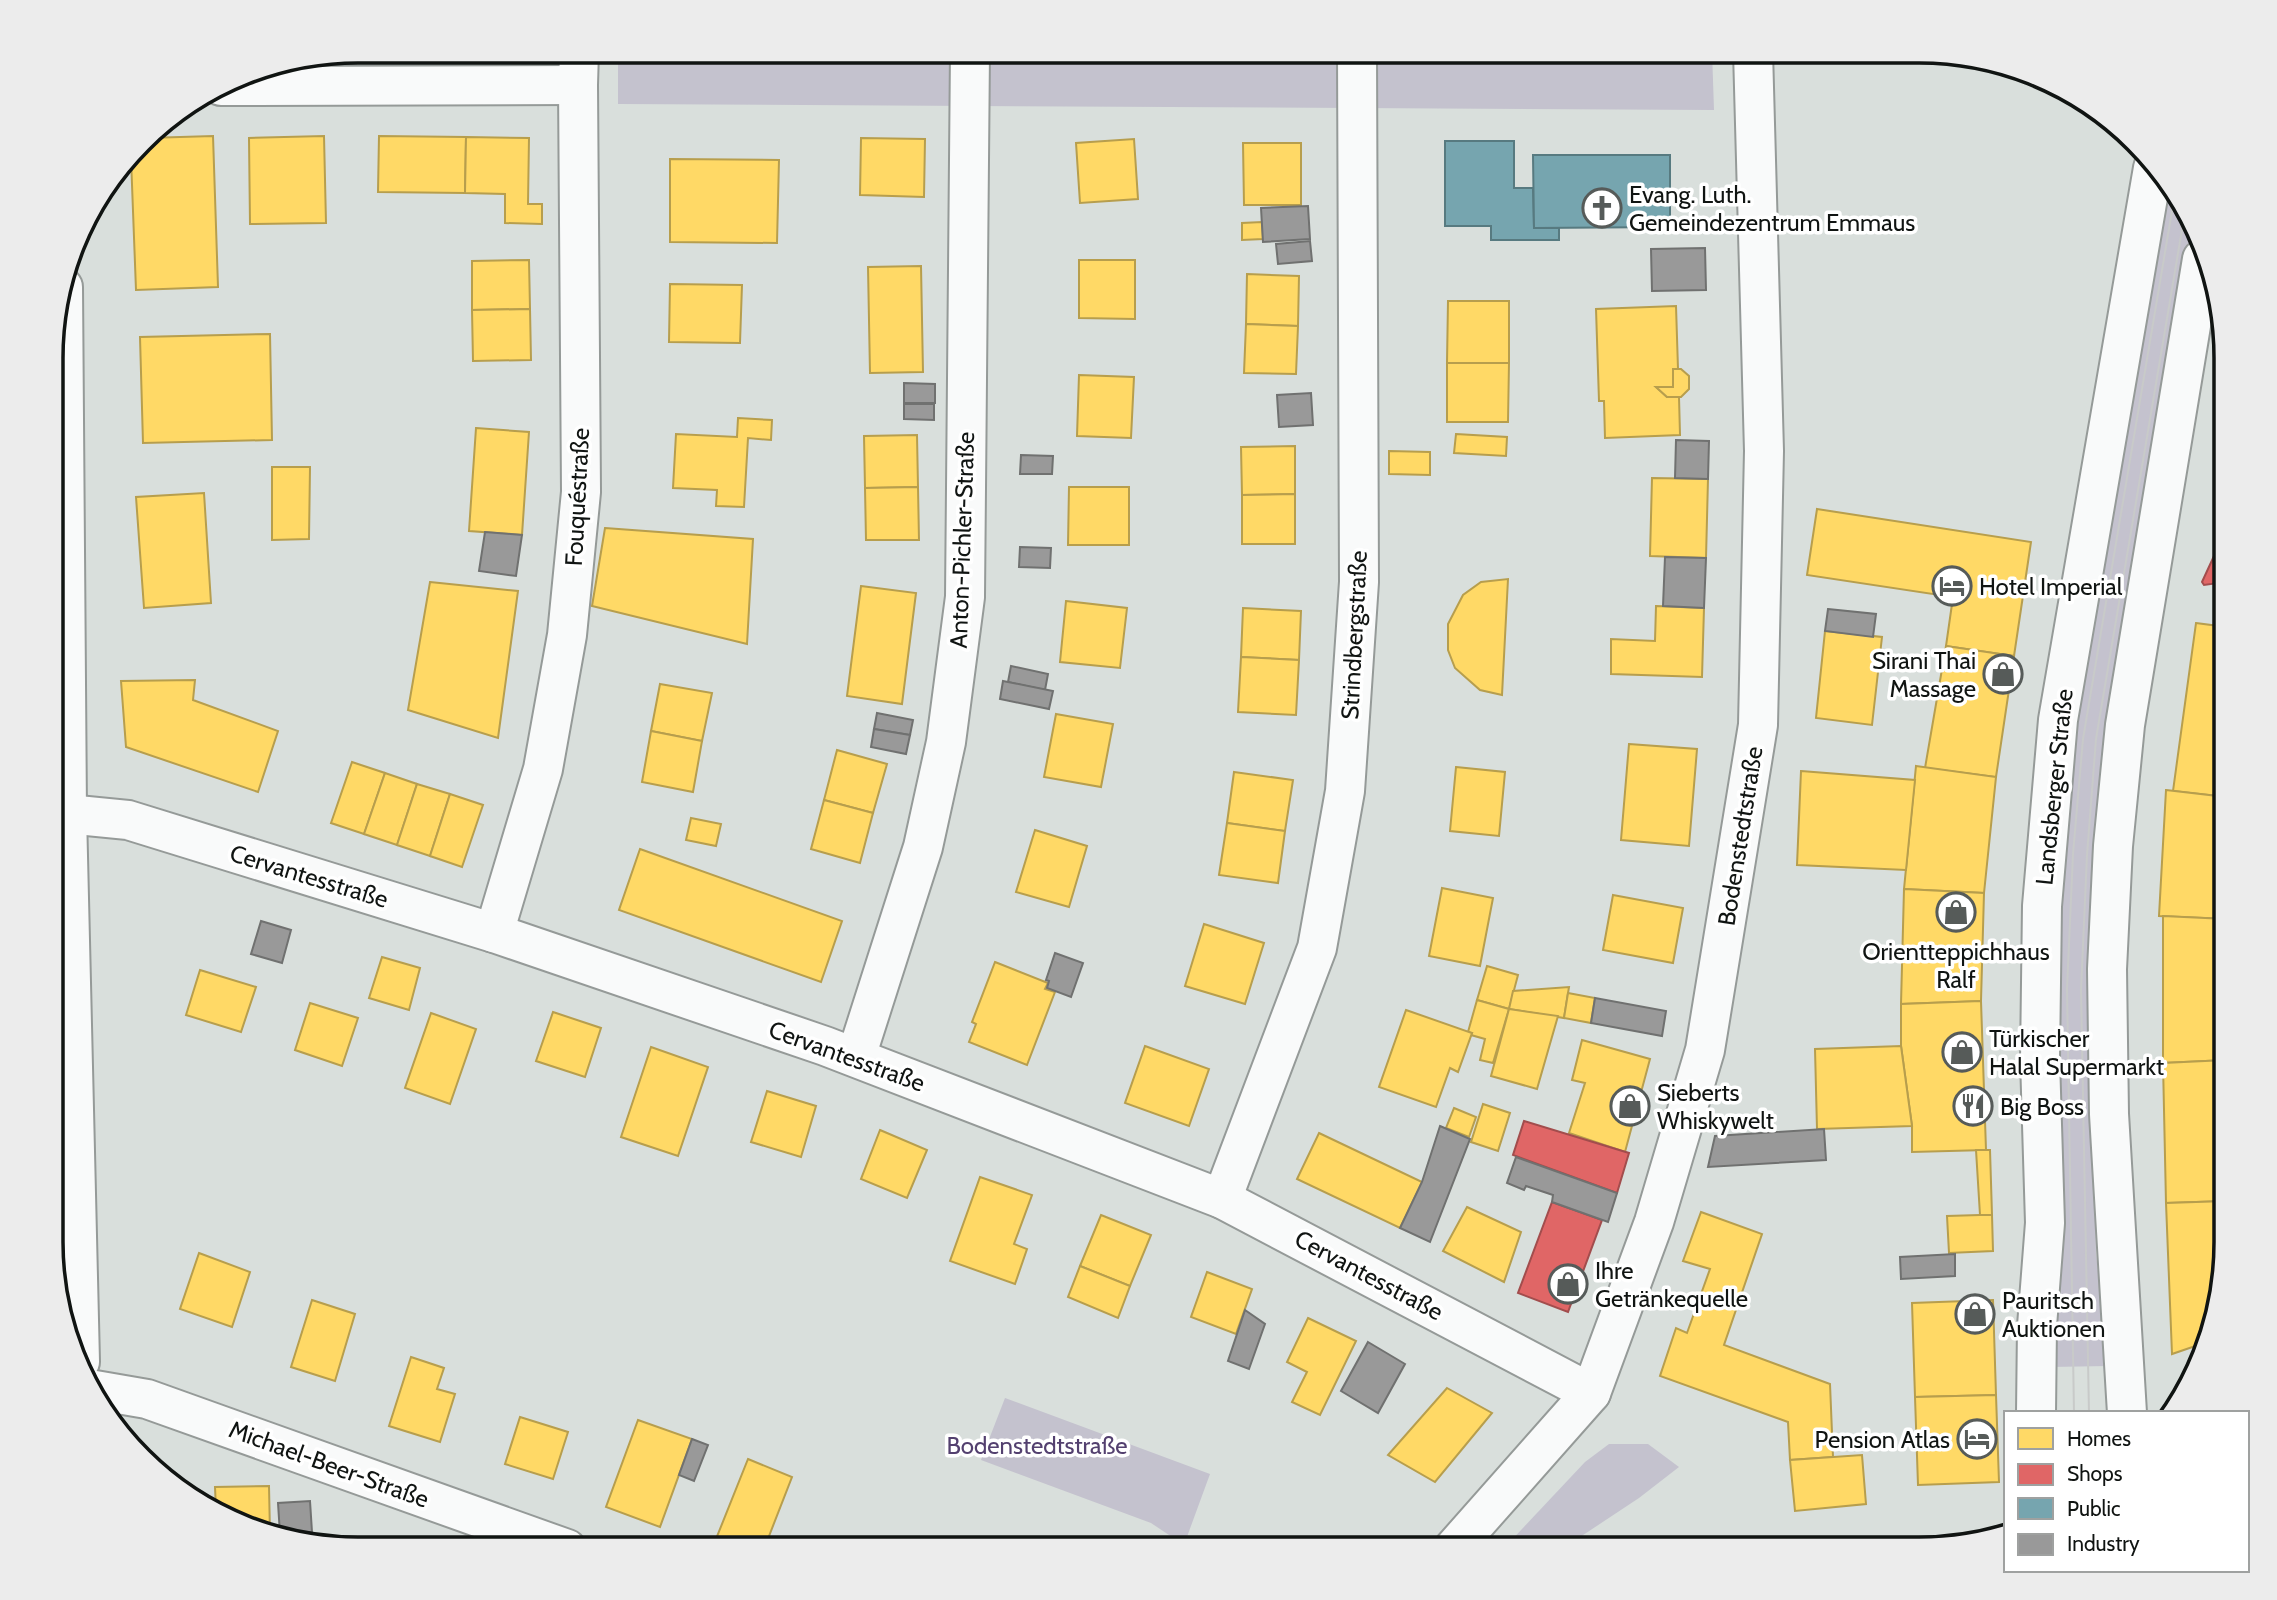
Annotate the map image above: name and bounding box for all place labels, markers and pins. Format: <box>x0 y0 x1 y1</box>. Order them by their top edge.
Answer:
place label: Evang. Luth. Gemeindezentrum Emmaus <box>1629 180 1915 237</box>
church icon: Evang. Luth. Gemeindezentrum Emmaus <box>1581 187 1623 229</box>
hotel icon: Hotel Imperial <box>1931 565 1973 607</box>
place label: Hotel Imperial <box>1979 572 2123 601</box>
place label: Sirani Thai Massage <box>1872 646 1976 703</box>
shop icon: Sirani Thai Massage <box>1982 653 2024 695</box>
shop icon: Orientteppichhaus Ralf <box>1935 891 1977 933</box>
place label: Orientteppichhaus Ralf <box>1862 937 2050 994</box>
place label: Türkischer Halal Supermarkt <box>1989 1024 2164 1081</box>
shop icon: Türkischer Halal Supermarkt <box>1941 1031 1983 1073</box>
place label: Sieberts Whiskywelt <box>1657 1078 1774 1135</box>
shop icon: Sieberts Whiskywelt <box>1609 1085 1651 1127</box>
restaurant icon: Big Boss <box>1952 1085 1994 1127</box>
place label: Big Boss <box>2000 1092 2084 1121</box>
place label: Ihre Getränkequelle <box>1595 1256 1748 1313</box>
shop icon: Ihre Getränkequelle <box>1547 1263 1589 1305</box>
place label: Pauritsch Auktionen <box>2002 1286 2105 1343</box>
shop icon: Pauritsch Auktionen <box>1954 1293 1996 1335</box>
hotel icon: Pension Atlas <box>1956 1418 1998 1460</box>
place label: Pension Atlas <box>1814 1425 1950 1454</box>

